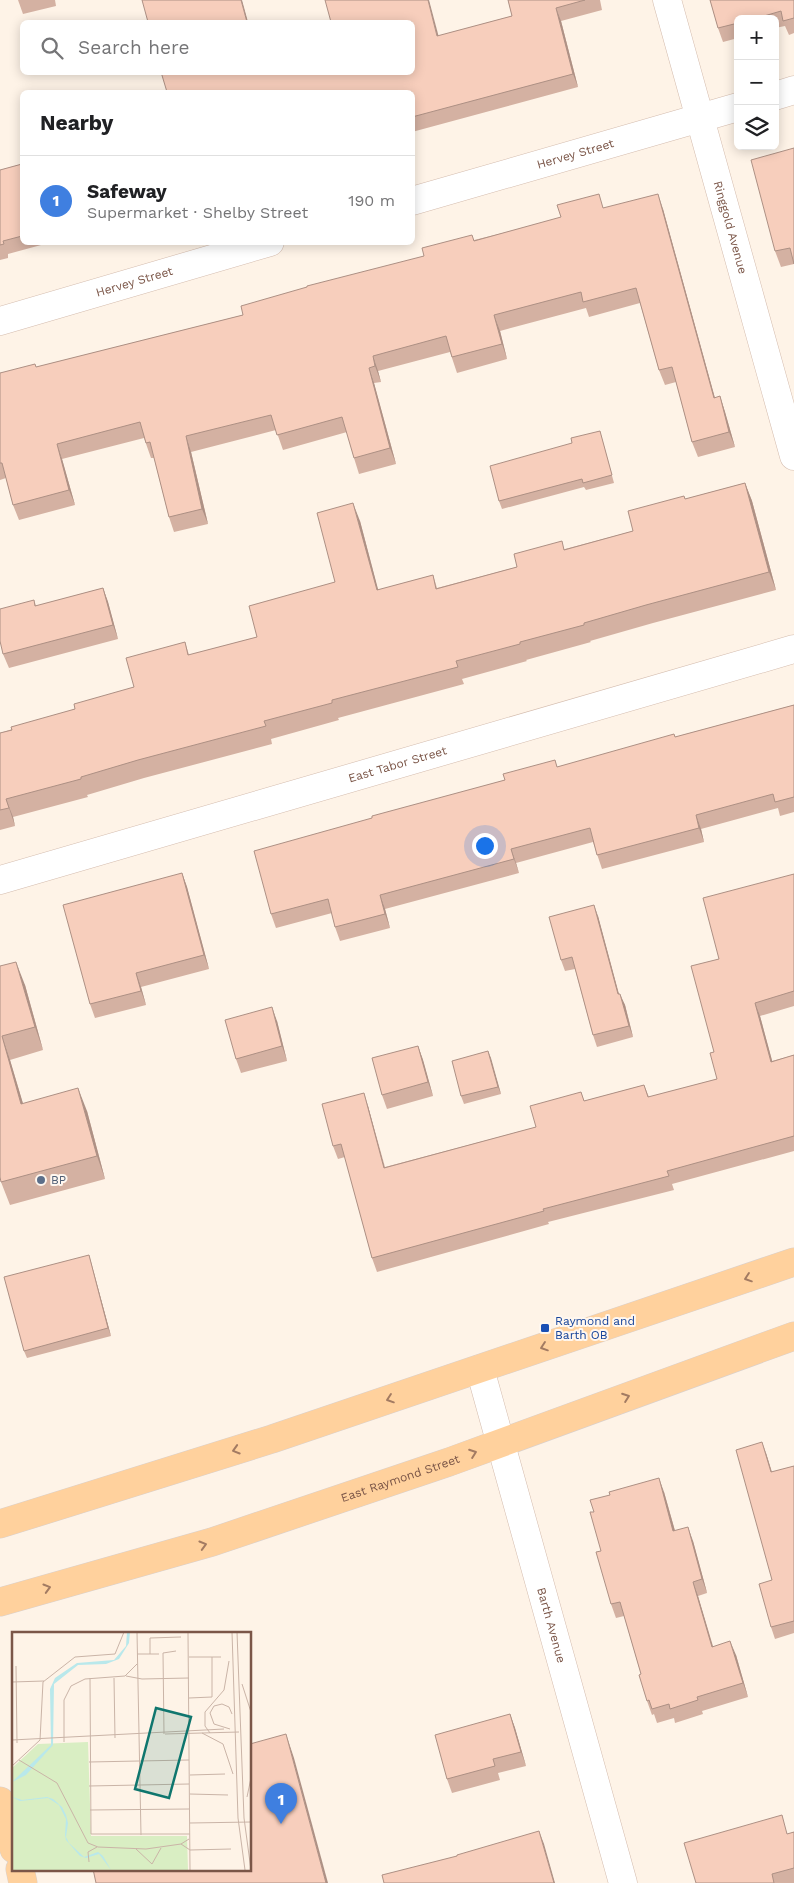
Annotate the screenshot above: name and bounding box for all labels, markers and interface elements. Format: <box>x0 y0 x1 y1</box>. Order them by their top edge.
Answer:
map controls <box>734 15 779 150</box>
button: + <box>734 15 779 60</box>
search box <box>20 20 415 75</box>
icon: search <box>38 34 66 62</box>
text: Search here <box>78 36 189 59</box>
button: − <box>734 60 779 105</box>
button: layers <box>734 105 779 150</box>
text: Nearby <box>40 110 113 135</box>
street label: Hervey Street <box>535 136 616 172</box>
street label: Ringgold Avenue <box>711 179 750 275</box>
text: Safeway <box>87 180 167 203</box>
text: 1 <box>53 191 59 210</box>
text: 190 m <box>348 191 395 210</box>
text: Supermarket · Shelby Street <box>87 203 308 222</box>
street label: Hervey Street <box>94 264 175 300</box>
street label: East Tabor Street <box>347 743 448 785</box>
your location <box>472 833 498 859</box>
place label: BP <box>51 1173 66 1187</box>
marker: BP <box>35 1174 47 1186</box>
one-way arrow <box>744 1272 753 1282</box>
place label: Raymond and Barth OB <box>555 1314 635 1342</box>
marker: Raymond and Barth OB <box>539 1322 551 1334</box>
one-way arrow <box>541 1341 549 1351</box>
one-way arrow <box>387 1393 395 1403</box>
one-way arrow <box>621 1393 630 1403</box>
one-way arrow <box>233 1445 241 1455</box>
one-way arrow <box>468 1449 477 1459</box>
street label: East Raymond Street <box>339 1452 461 1505</box>
one-way arrow <box>199 1540 207 1550</box>
one-way arrow <box>42 1584 50 1594</box>
street label: Barth Avenue <box>534 1586 568 1665</box>
inset map <box>12 1632 251 1870</box>
pin: 1 <box>265 1783 297 1824</box>

